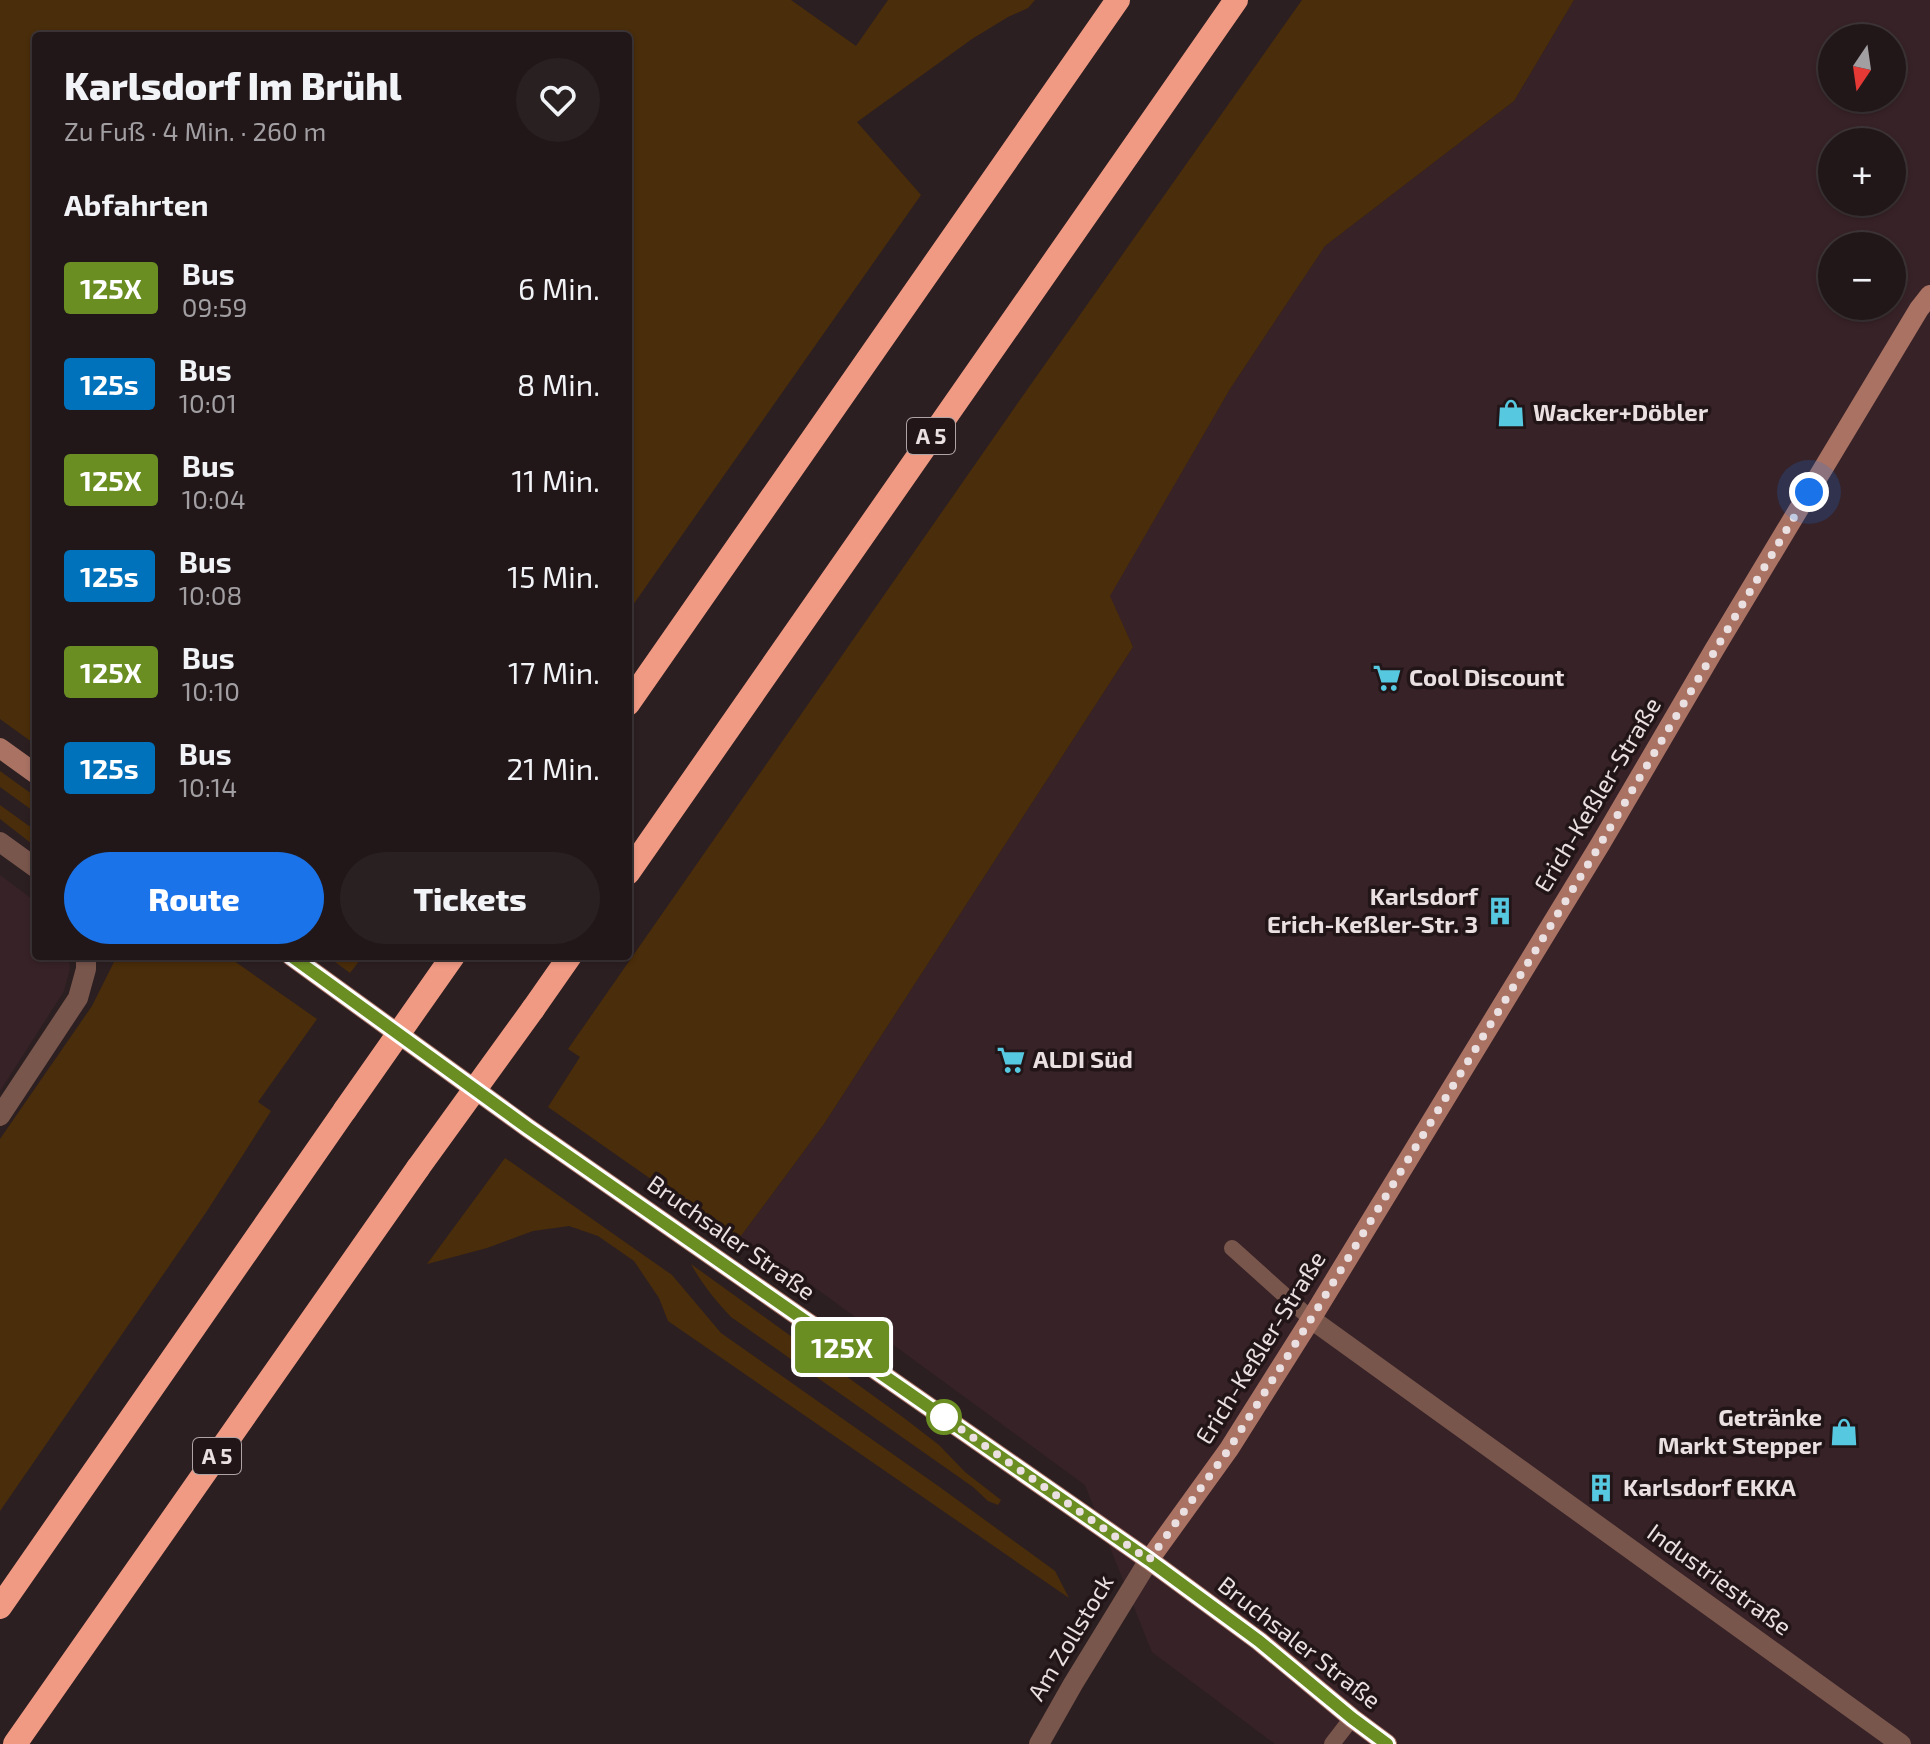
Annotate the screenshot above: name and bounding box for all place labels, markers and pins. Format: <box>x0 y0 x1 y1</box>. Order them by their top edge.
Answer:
place label: Wacker+Döbler <box>1533 397 1709 426</box>
shop icon: Wacker+Döbler <box>1496 398 1526 428</box>
place label: Cool Discount <box>1409 662 1565 691</box>
supermarket icon: Cool Discount <box>1372 663 1402 693</box>
place label: Karlsdorf Erich-Keßler-Str. 3 <box>1267 881 1479 938</box>
building icon: Karlsdorf Erich-Keßler-Str. 3 <box>1485 896 1515 926</box>
place label: ALDI Süd <box>1033 1044 1133 1073</box>
supermarket icon: ALDI Süd <box>996 1045 1026 1075</box>
unlabelled marker <box>927 1400 961 1434</box>
place label: Getränke Markt Stepper <box>1658 1402 1823 1459</box>
shop icon: Getränke Markt Stepper <box>1829 1417 1859 1447</box>
place label: Karlsdorf EKKA <box>1623 1472 1796 1501</box>
building icon: Karlsdorf EKKA <box>1586 1473 1616 1503</box>

